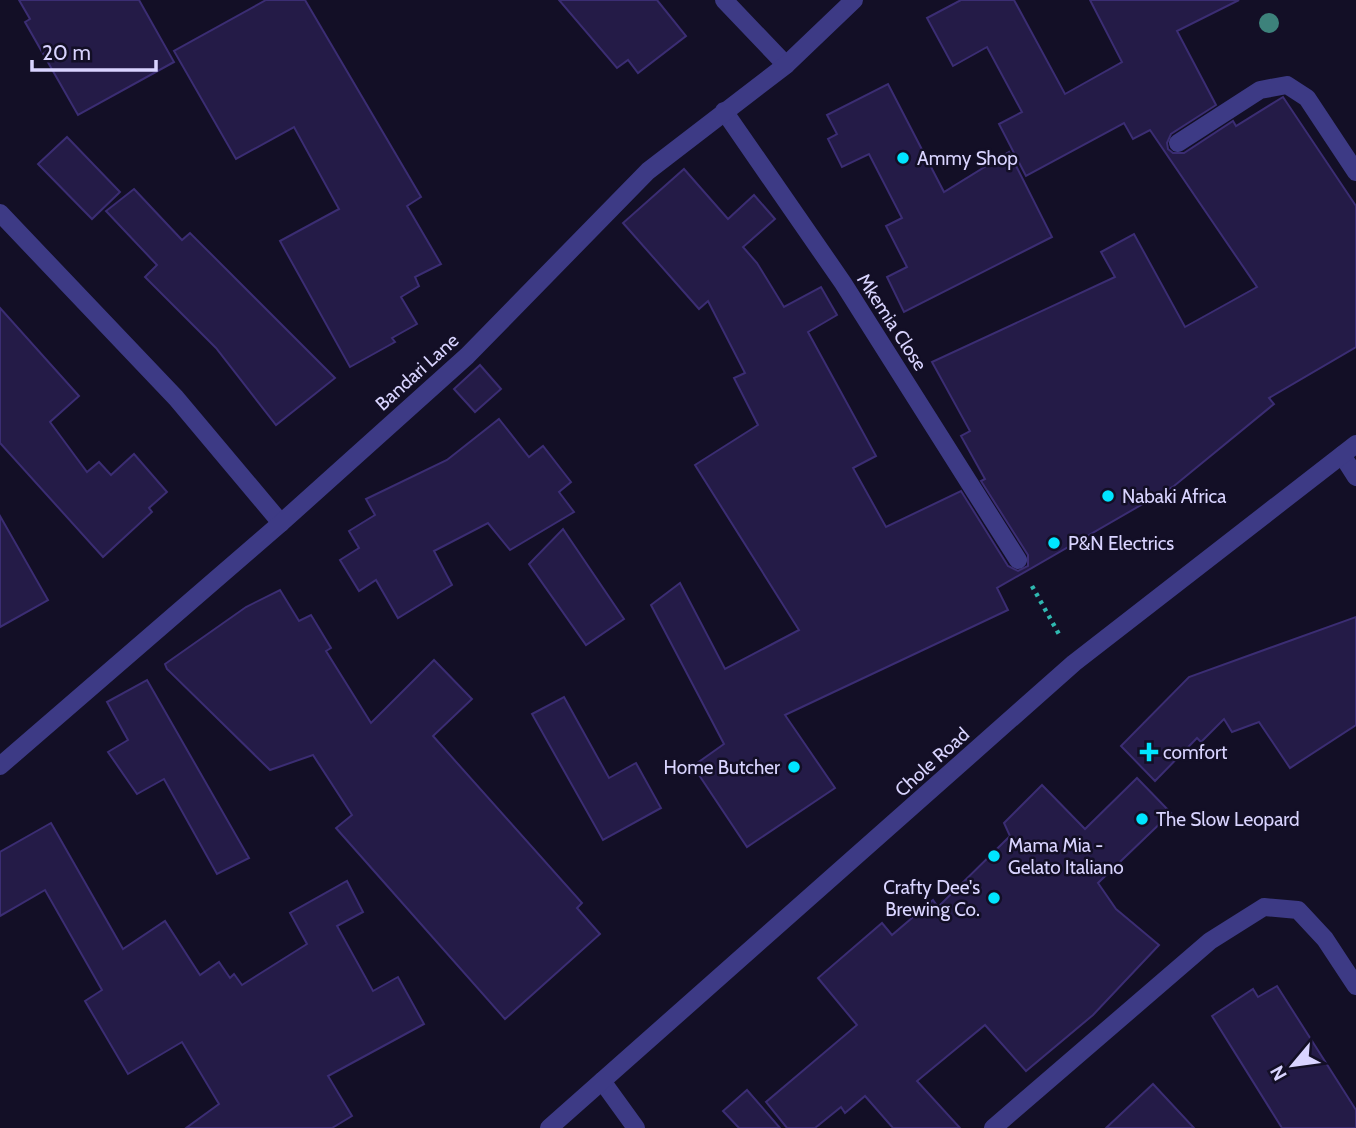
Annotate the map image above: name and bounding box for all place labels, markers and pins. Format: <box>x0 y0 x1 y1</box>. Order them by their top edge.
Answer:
place label: Ammy Shop <box>917 147 1018 170</box>
marker: Ammy Shop <box>895 150 911 166</box>
place label: Nabaki Africa <box>1122 485 1226 508</box>
marker: Nabaki Africa <box>1100 488 1116 504</box>
place label: P&N Electrics <box>1068 532 1174 555</box>
marker: P&N Electrics <box>1046 535 1062 551</box>
place label: comfort <box>1163 741 1228 764</box>
marker: comfort <box>1141 744 1157 760</box>
place label: Home Butcher <box>664 756 780 779</box>
marker: Home Butcher <box>786 759 802 775</box>
place label: The Slow Leopard <box>1156 808 1300 831</box>
marker: The Slow Leopard <box>1134 811 1150 827</box>
place label: Mama Mia - Gelato Italiano <box>1008 834 1124 879</box>
marker: Mama Mia - Gelato Italiano <box>986 848 1002 864</box>
place label: Crafty Dee's Brewing Co. <box>883 876 980 921</box>
marker: Crafty Dee's Brewing Co. <box>986 890 1002 906</box>

